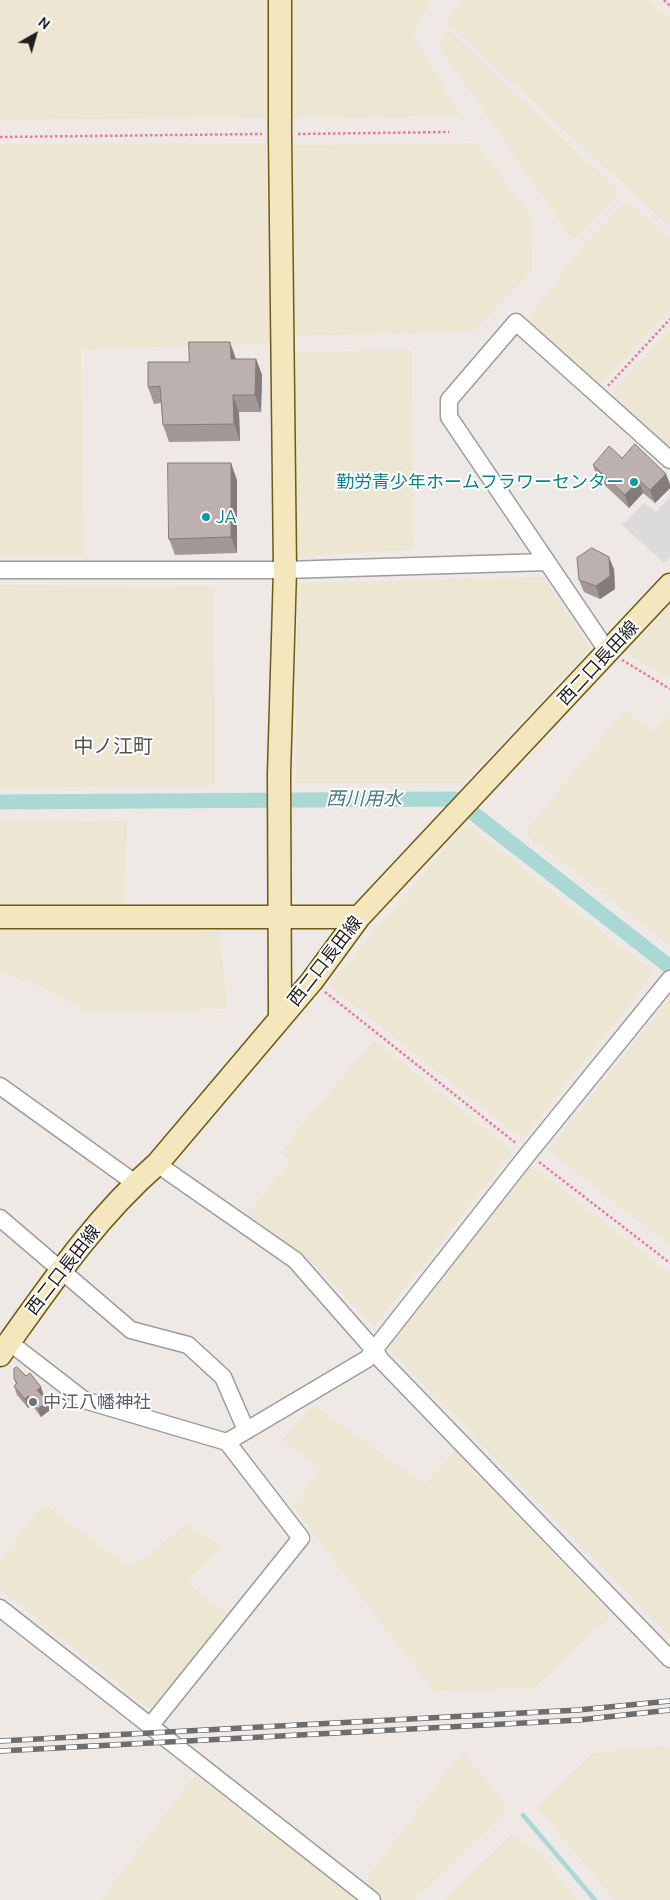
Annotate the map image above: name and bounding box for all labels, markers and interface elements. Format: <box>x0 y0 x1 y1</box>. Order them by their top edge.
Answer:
north arrow <box>10 10 60 60</box>
text: N <box>35 14 53 33</box>
place label: 勤労青少年ホームフラワーセンター <box>336 471 624 493</box>
marker: 勤労青少年ホームフラワーセンター <box>628 476 640 488</box>
place label: JA <box>216 506 237 528</box>
marker: JA <box>200 511 212 523</box>
street label: 西二口長田線 <box>553 616 643 710</box>
district label: 中ノ江町 <box>73 734 153 758</box>
water label: 西川用水 <box>326 788 402 810</box>
street label: 西二口長田線 <box>283 912 367 1010</box>
street label: 西二口長田線 <box>21 1221 105 1319</box>
place label: 中江八幡神社 <box>43 1391 151 1413</box>
marker: 中江八幡神社 <box>27 1396 39 1408</box>

